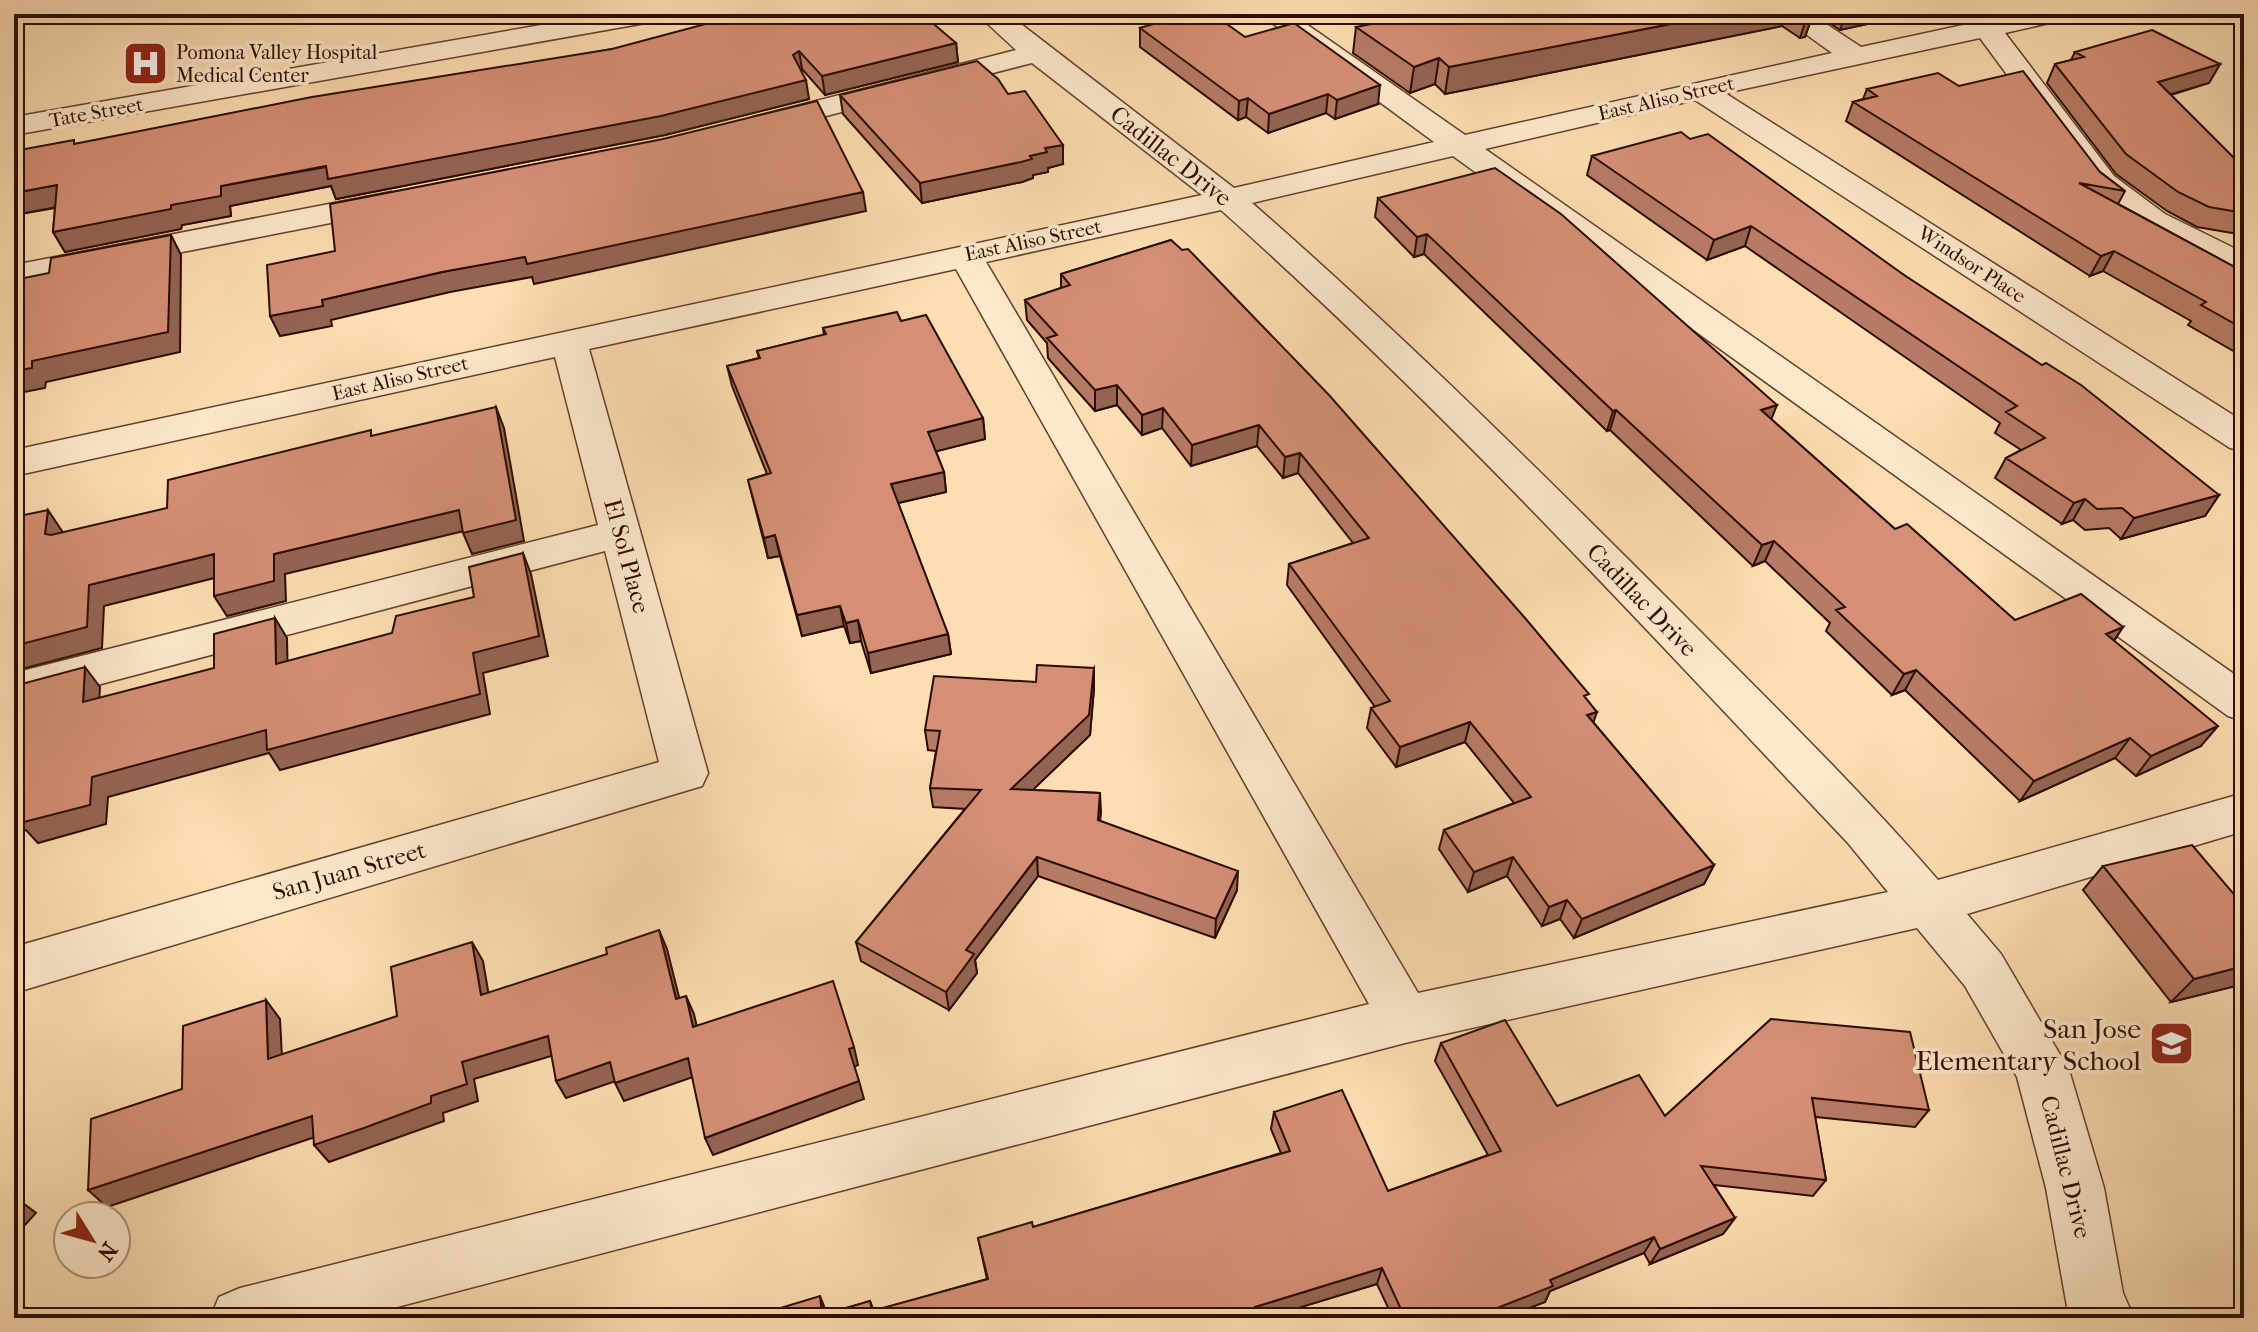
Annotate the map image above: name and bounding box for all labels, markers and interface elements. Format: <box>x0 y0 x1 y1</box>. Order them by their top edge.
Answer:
hospital icon: Pomona Valley Hospital Medical Center <box>121 40 169 88</box>
place label: Pomona Valley Hospital Medical Center <box>176 41 378 87</box>
street label: East Aliso Street <box>1596 72 1737 125</box>
street label: Tate Street <box>47 93 145 132</box>
street label: Cadillac Drive <box>1105 100 1237 212</box>
street label: East Aliso Street <box>963 215 1104 266</box>
street label: Windsor Place <box>1913 221 2030 308</box>
street label: East Aliso Street <box>330 352 471 405</box>
street label: El Sol Place <box>598 496 656 616</box>
street label: Cadillac Drive <box>1581 538 1703 662</box>
street label: San Juan Street <box>269 836 429 906</box>
place label: San Jose Elementary School <box>1915 1012 2141 1077</box>
school or university icon: San Jose Elementary School <box>2148 1020 2196 1068</box>
street label: Cadillac Drive <box>2035 1093 2097 1241</box>
north arrow <box>52 1200 132 1280</box>
text: N <box>92 1237 123 1266</box>

